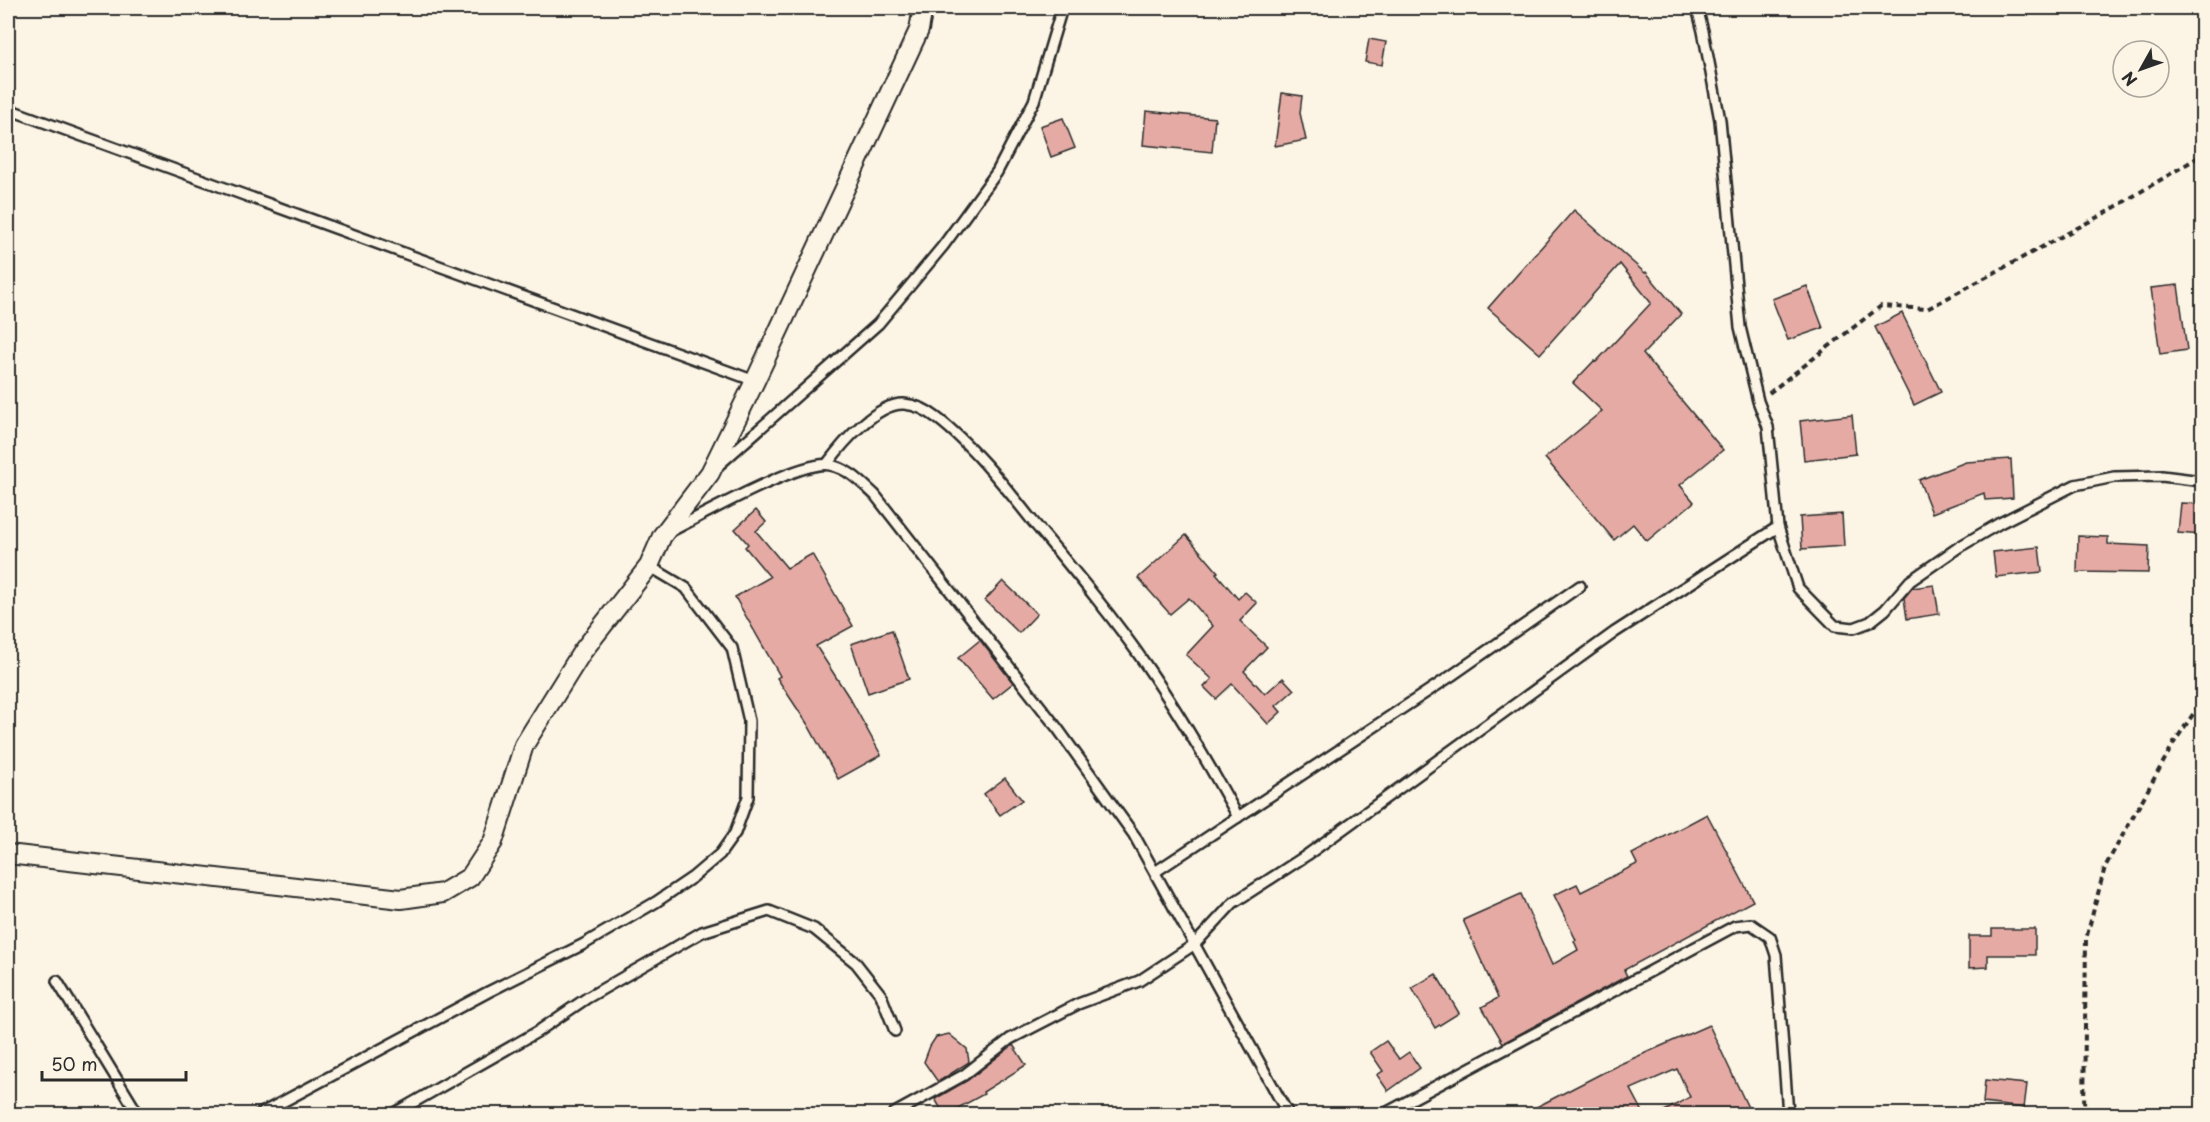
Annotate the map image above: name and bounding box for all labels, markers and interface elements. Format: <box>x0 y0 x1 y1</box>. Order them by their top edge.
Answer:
north arrow <box>2111 39 2171 99</box>
text: N <box>2115 67 2142 92</box>
scale bar <box>42 1044 186 1082</box>
text: 50 m <box>51 1050 98 1077</box>

